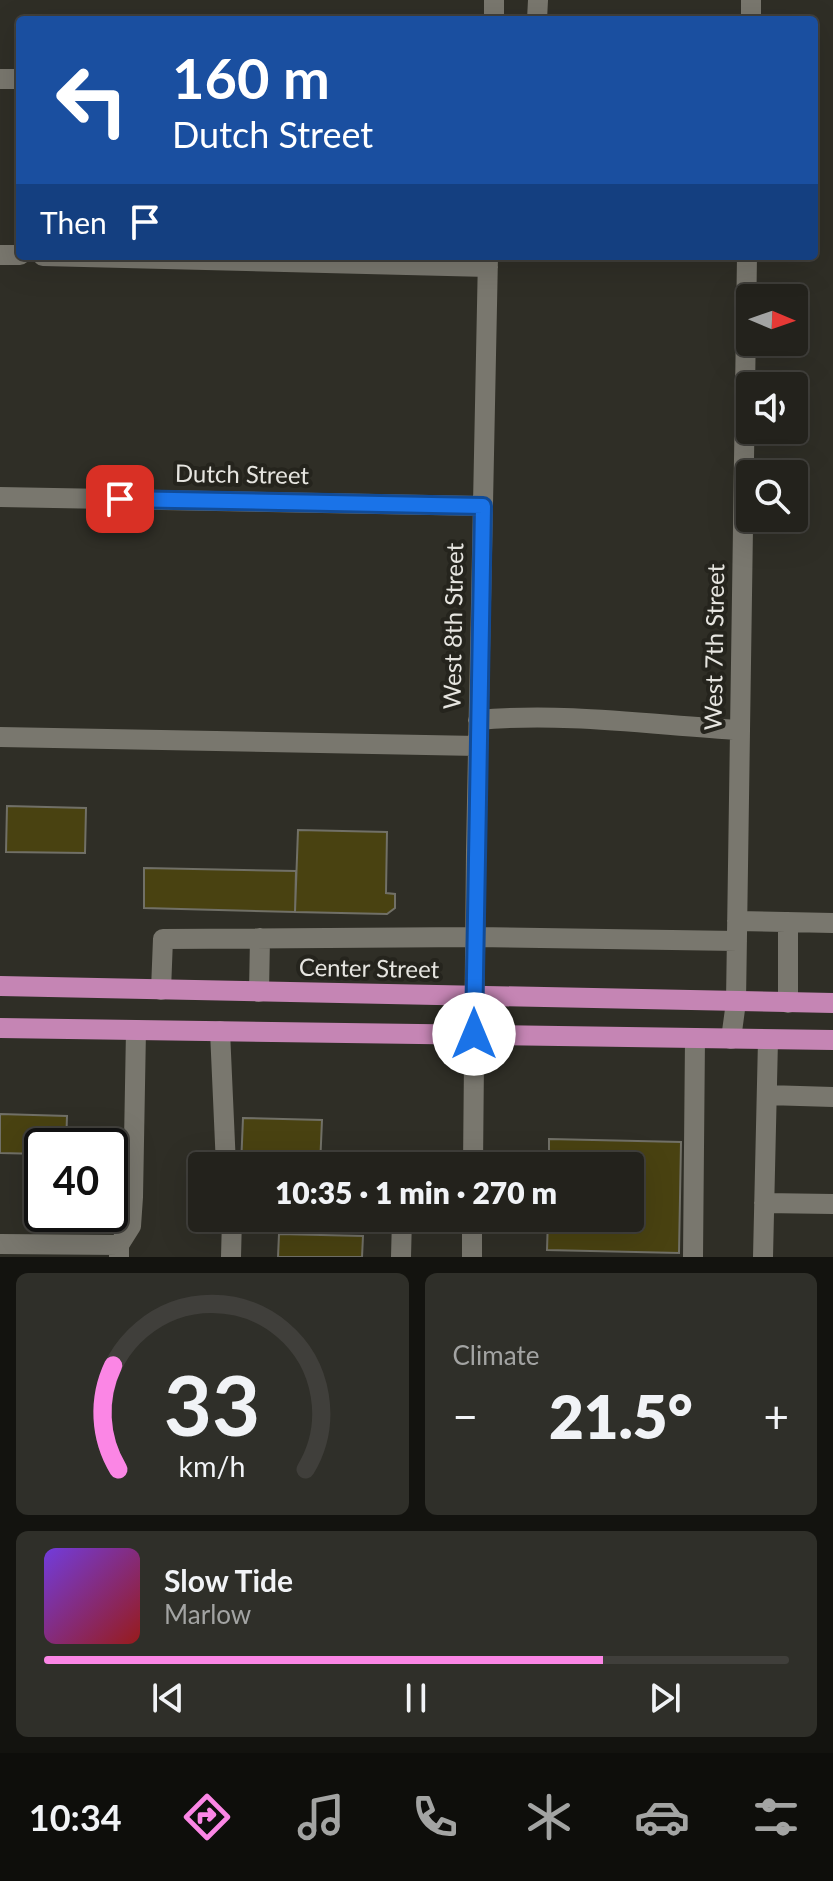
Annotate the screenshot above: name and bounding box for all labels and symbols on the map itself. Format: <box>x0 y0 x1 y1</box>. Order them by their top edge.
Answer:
north arrow <box>736 284 808 356</box>
street label: Dutch Street <box>175 458 310 489</box>
pin <box>86 465 154 533</box>
street label: West 8th Street <box>437 542 468 709</box>
street label: West 7th Street <box>698 563 729 730</box>
street label: Center Street <box>299 952 440 983</box>
position arrow <box>432 992 516 1076</box>
speed limit sign: 40 <box>24 1128 128 1232</box>

